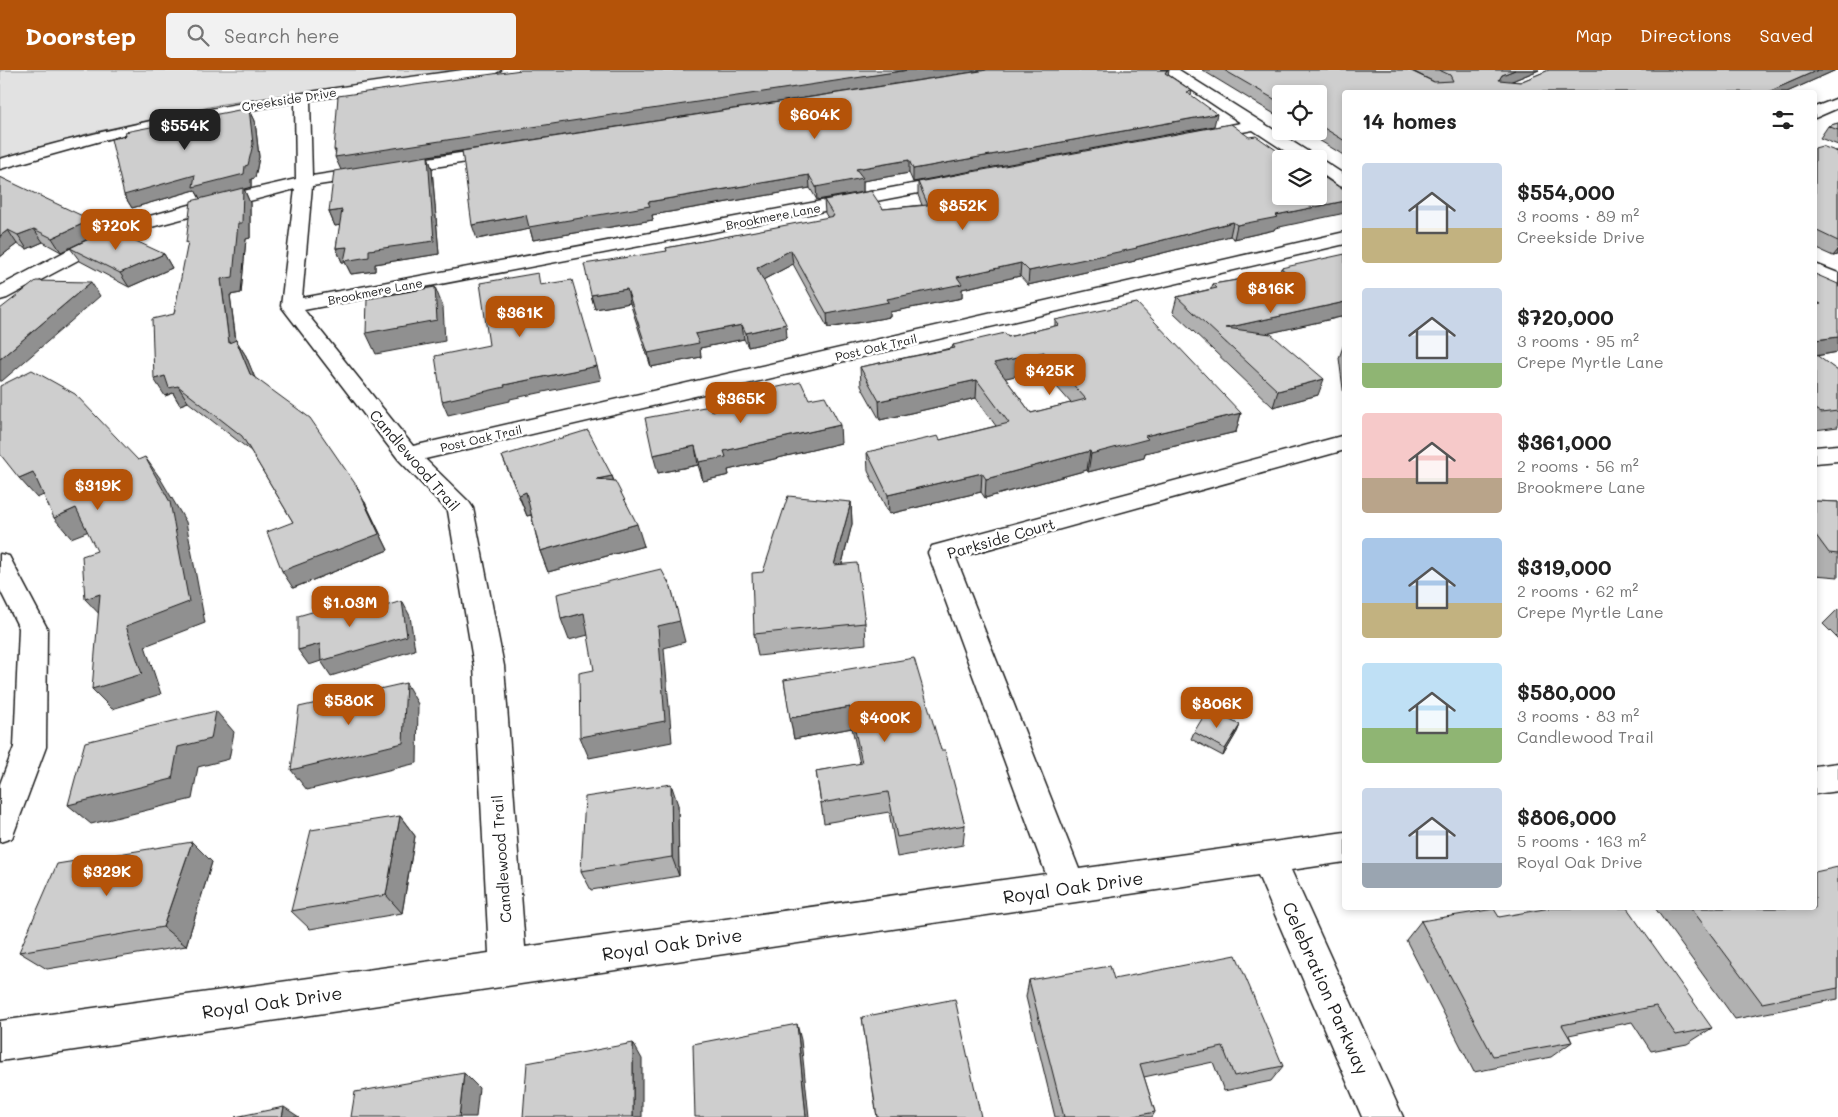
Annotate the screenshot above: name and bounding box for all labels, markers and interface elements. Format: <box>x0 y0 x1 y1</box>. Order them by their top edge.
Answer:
search box <box>166 13 516 58</box>
text: Doorstep <box>25 20 136 51</box>
icon: search <box>184 21 212 49</box>
text: Search here <box>224 23 340 48</box>
text: Map <box>1575 23 1612 47</box>
text: Directions <box>1640 23 1732 47</box>
text: Saved <box>1760 23 1813 47</box>
street label: Creekside Drive <box>240 84 338 114</box>
map controls <box>1272 85 1327 205</box>
button: locate <box>1272 85 1327 140</box>
pin: $604K <box>780 98 850 140</box>
text: $604K <box>790 103 840 124</box>
icon: filters <box>1769 106 1797 134</box>
text: 14 homes <box>1362 107 1457 134</box>
pin: $554K <box>150 108 220 151</box>
text: $554K <box>160 114 210 135</box>
button: layers <box>1272 150 1327 205</box>
text: $554,000 <box>1517 178 1615 205</box>
icon: home <box>1402 183 1462 243</box>
pin: $852K <box>928 189 998 231</box>
text: $852K <box>939 194 987 215</box>
street label: Brookmere Lane <box>724 199 822 233</box>
text: 3 rooms · 89 m² <box>1517 205 1639 226</box>
pin: $720K <box>81 208 151 251</box>
text: $720K <box>92 214 140 235</box>
text: Creekside Drive <box>1517 226 1645 247</box>
pin: $816K <box>1236 272 1306 314</box>
street label: Brookmere Lane <box>326 274 424 308</box>
text: $816K <box>1247 277 1295 298</box>
pin: $361K <box>485 296 555 338</box>
text: $361K <box>497 301 543 322</box>
text: $720,000 <box>1517 303 1614 330</box>
icon: home <box>1402 308 1462 368</box>
street label: Post Oak Trail <box>834 330 918 364</box>
text: 3 rooms · 95 m² <box>1517 330 1639 351</box>
text: Crepe Myrtle Lane <box>1517 351 1664 372</box>
pin: $425K <box>1015 354 1085 396</box>
text: $425K <box>1026 359 1074 380</box>
pin: $365K <box>706 382 776 424</box>
text: $365K <box>716 387 766 408</box>
street label: Candlewood Trail <box>365 405 465 515</box>
street label: Post Oak Trail <box>439 421 523 455</box>
text: $361,000 <box>1517 428 1612 455</box>
icon: home <box>1402 433 1462 493</box>
text: 2 rooms · 56 m² <box>1517 455 1639 476</box>
pin: $319K <box>63 468 133 511</box>
text: $319K <box>75 474 121 495</box>
text: Brookmere Lane <box>1517 476 1645 497</box>
street label: Parkside Court <box>945 513 1057 563</box>
text: $319,000 <box>1517 553 1611 580</box>
icon: home <box>1402 558 1462 618</box>
text: 2 rooms · 62 m² <box>1517 580 1638 601</box>
pin: $1.03M <box>309 586 391 628</box>
text: $1.03M <box>323 591 377 612</box>
text: Crepe Myrtle Lane <box>1517 601 1664 622</box>
text: $580,000 <box>1517 678 1616 705</box>
icon: home <box>1402 683 1462 743</box>
pin: $580K <box>314 684 384 726</box>
pin: $806K <box>1182 686 1252 729</box>
text: $580K <box>324 689 374 710</box>
text: $806K <box>1192 692 1242 713</box>
pin: $400K <box>850 700 920 743</box>
text: 3 rooms · 83 m² <box>1517 705 1639 726</box>
text: $400K <box>859 706 911 727</box>
text: Candlewood Trail <box>1517 726 1654 747</box>
street label: Candlewood Trail <box>487 794 515 924</box>
text: $806,000 <box>1517 803 1616 830</box>
icon: home <box>1402 808 1462 868</box>
text: 5 rooms · 163 m² <box>1517 830 1646 851</box>
text: Royal Oak Drive <box>1517 851 1643 872</box>
pin: $329K <box>72 854 142 897</box>
text: $329K <box>83 860 131 881</box>
street label: Royal Oak Drive <box>1001 865 1145 909</box>
street label: Celebration Parkway <box>1277 898 1375 1078</box>
street label: Royal Oak Drive <box>600 922 744 966</box>
street label: Royal Oak Drive <box>200 980 344 1024</box>

